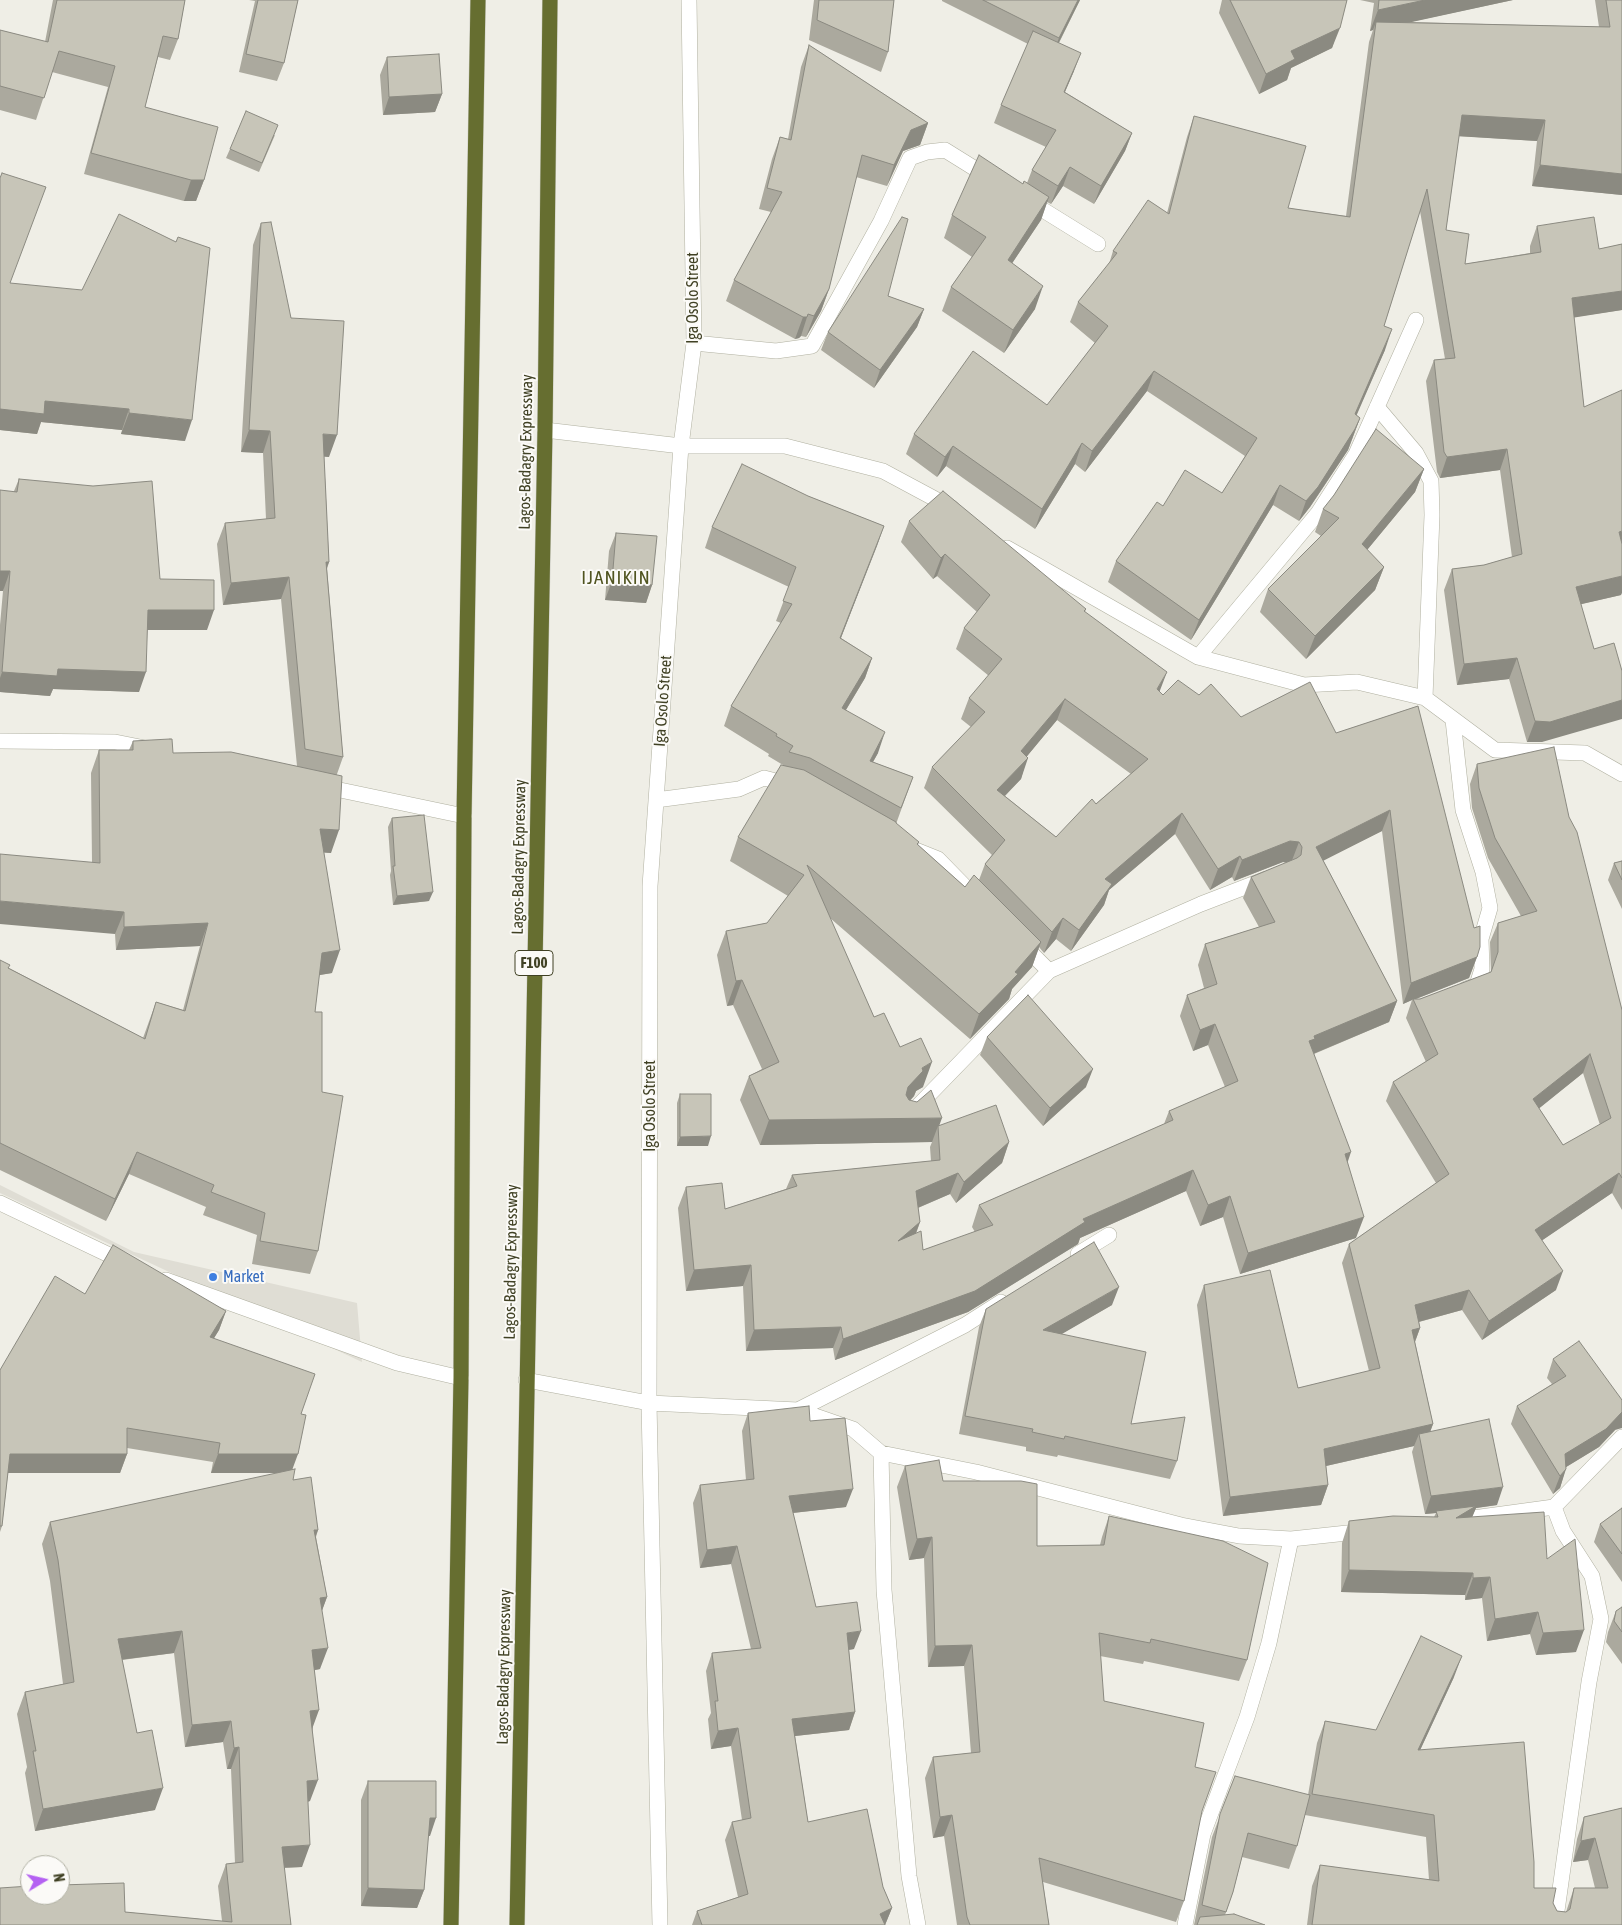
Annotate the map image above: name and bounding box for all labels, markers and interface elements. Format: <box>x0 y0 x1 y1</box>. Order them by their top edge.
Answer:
street label: Iga Osolo Street <box>683 252 703 344</box>
street label: Lagos-Badagry Expressway <box>515 374 537 530</box>
district label: IJANIKIN <box>580 567 652 589</box>
street label: Iga Osolo Street <box>650 655 676 747</box>
street label: Lagos-Badagry Expressway <box>508 779 530 935</box>
road number: F100 <box>515 950 553 976</box>
street label: Iga Osolo Street <box>640 1060 660 1152</box>
street label: Lagos-Badagry Expressway <box>500 1184 522 1340</box>
place label: Market <box>223 1267 264 1287</box>
marker: Market <box>207 1271 219 1283</box>
street label: Lagos-Badagry Expressway <box>493 1589 515 1745</box>
north arrow <box>20 1855 70 1905</box>
text: N <box>50 1872 67 1883</box>

